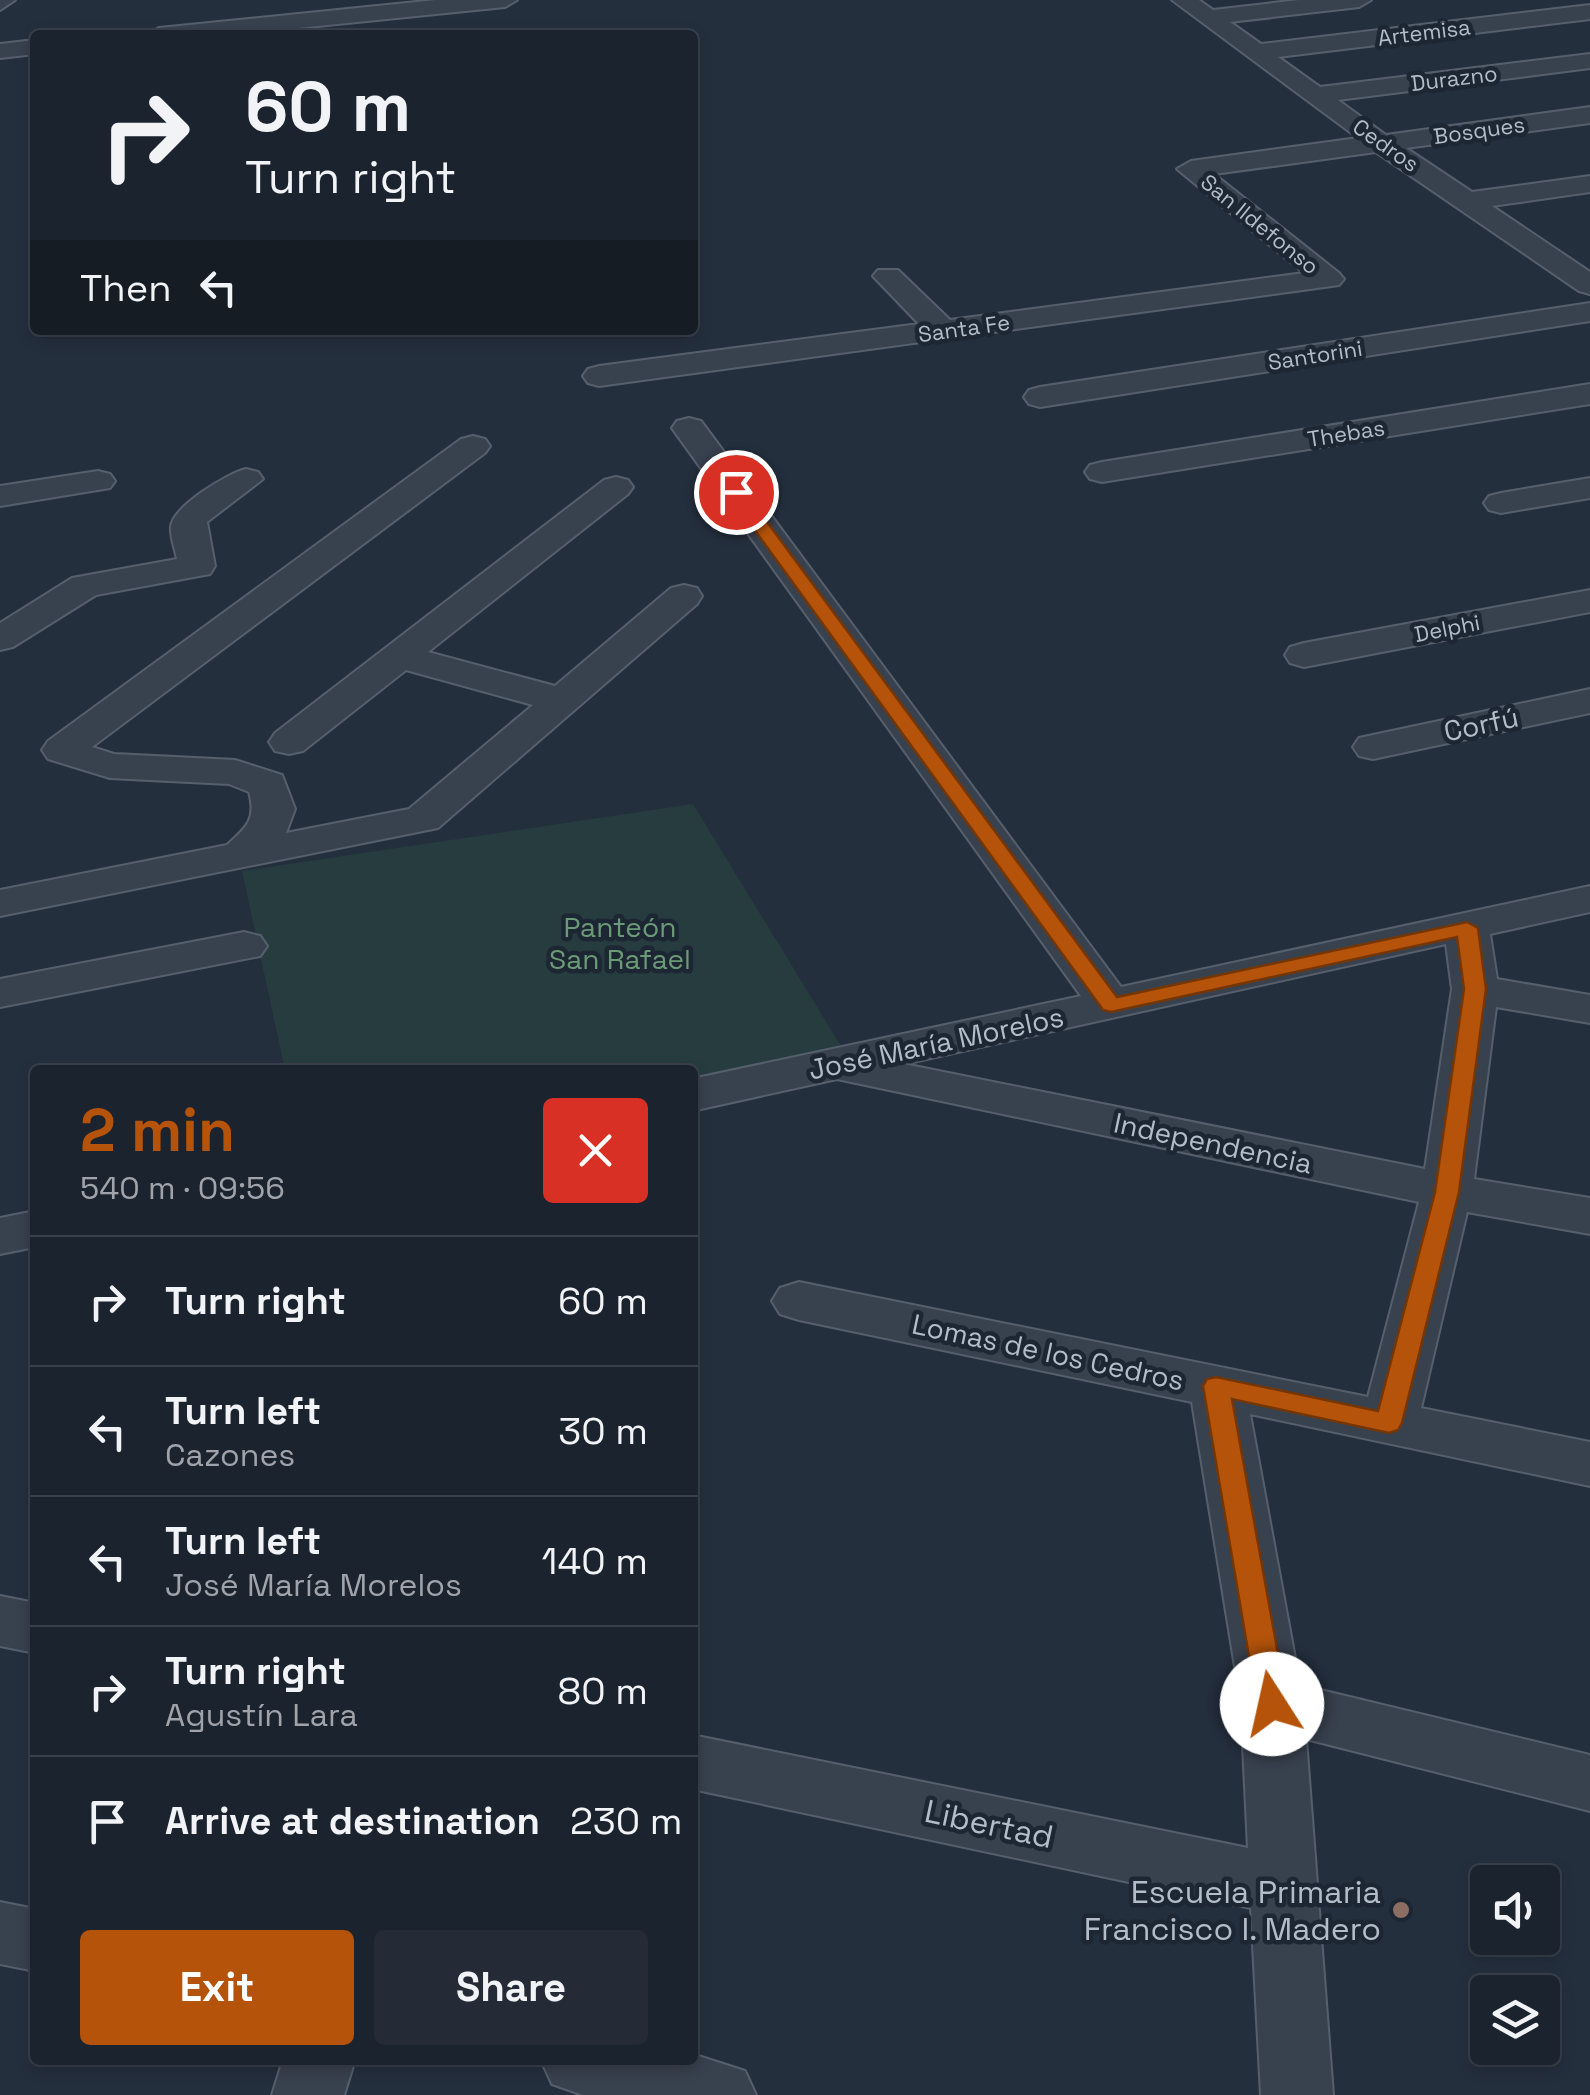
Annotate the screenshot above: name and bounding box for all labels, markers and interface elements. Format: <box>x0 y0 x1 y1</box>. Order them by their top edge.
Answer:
street label: Artemisa <box>1376 12 1472 52</box>
street label: Durazno <box>1409 59 1499 97</box>
text: 60 m <box>245 62 411 151</box>
icon: right <box>80 70 210 200</box>
street label: Bosques <box>1432 110 1526 150</box>
street label: Cedros <box>1347 112 1425 178</box>
text: Turn right <box>245 149 456 206</box>
street label: San Ildefonso <box>1195 168 1325 280</box>
icon: left <box>191 260 246 315</box>
text: Then <box>80 264 171 312</box>
street label: Santa Fe <box>916 308 1012 348</box>
street label: Santorini <box>1266 334 1364 376</box>
street label: Thebas <box>1305 413 1387 453</box>
pin <box>694 450 779 535</box>
icon: arrive <box>709 465 764 520</box>
street label: Delphi <box>1412 608 1482 648</box>
street label: Corfú <box>1440 699 1522 749</box>
park label: Panteón San Rafael <box>549 909 691 977</box>
street label: José María Morelos <box>805 998 1067 1088</box>
text: 2 min <box>80 1092 235 1169</box>
button: close <box>543 1098 648 1203</box>
street label: Independencia <box>1111 1104 1315 1182</box>
text: 540 m · 09:56 <box>80 1168 285 1208</box>
icon: right <box>80 1274 135 1329</box>
text: Turn right <box>165 1277 346 1325</box>
text: 60 m <box>558 1277 648 1325</box>
street label: Lomas de los Cedros <box>909 1306 1187 1398</box>
text: Turn left <box>165 1387 321 1435</box>
icon: left <box>80 1404 135 1459</box>
text: 30 m <box>558 1407 648 1455</box>
text: Cazones <box>165 1435 295 1475</box>
text: Turn left <box>165 1517 321 1565</box>
icon: left <box>80 1534 135 1589</box>
text: 140 m <box>542 1537 648 1585</box>
text: José María Morelos <box>165 1565 462 1605</box>
text: Turn right <box>165 1647 346 1695</box>
position arrow <box>1220 1652 1324 1756</box>
icon: right <box>80 1664 135 1719</box>
text: 80 m <box>558 1667 648 1715</box>
text: Agustín Lara <box>165 1695 358 1735</box>
street label: Libertad <box>921 1791 1057 1857</box>
icon: arrive <box>80 1794 135 1849</box>
text: Arrive at destination <box>165 1797 540 1845</box>
text: 230 m <box>570 1797 683 1845</box>
map controls <box>1470 1865 1560 2065</box>
button: sound <box>1470 1865 1560 1955</box>
place label: Escuela Primaria Francisco I. Madero <box>1084 1872 1381 1949</box>
marker: Escuela Primaria Francisco I. Madero <box>1390 1899 1412 1921</box>
button: Exit <box>80 1930 354 2045</box>
button: Share <box>374 1930 648 2045</box>
button: layers <box>1470 1975 1560 2065</box>

